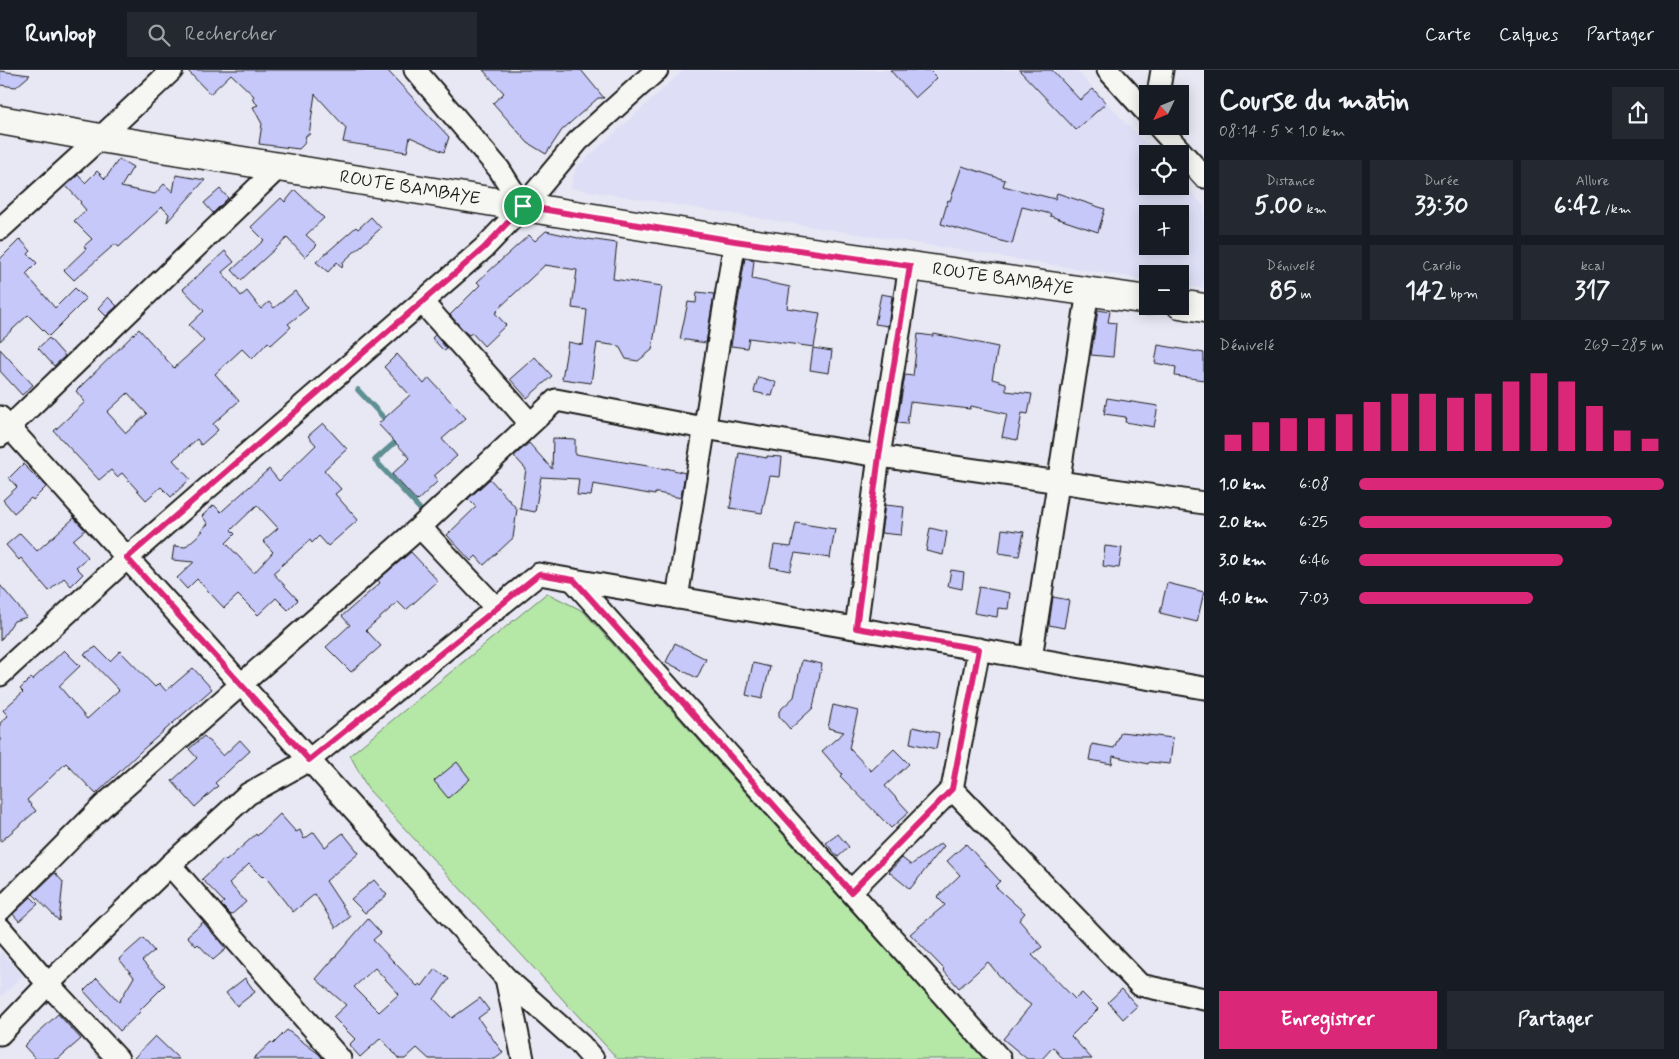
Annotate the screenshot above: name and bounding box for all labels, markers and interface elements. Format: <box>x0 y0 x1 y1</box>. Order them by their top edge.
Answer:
search box <box>127 12 477 57</box>
text: Runloop <box>25 19 97 50</box>
icon: search <box>145 21 173 49</box>
text: Rechercher <box>185 22 277 47</box>
text: Carte <box>1425 23 1471 47</box>
text: Calques <box>1499 23 1558 47</box>
text: Partager <box>1586 23 1654 47</box>
text: Course du matin <box>1219 83 1409 120</box>
north arrow <box>1139 85 1189 135</box>
map controls <box>1139 85 1189 315</box>
button: share <box>1612 87 1664 139</box>
text: 08:14 · 5 × 1.0 km <box>1219 121 1345 142</box>
button: locate <box>1139 145 1189 195</box>
street label: ROUTE BAMBAYE <box>338 165 482 211</box>
text: Distance <box>1266 172 1315 190</box>
text: Durée <box>1424 172 1459 190</box>
text: Allure <box>1576 172 1609 190</box>
pin <box>502 185 544 227</box>
text: 5.00 <box>1254 190 1303 223</box>
text: 33:30 <box>1414 190 1469 223</box>
text: 6:42 <box>1554 190 1601 223</box>
icon: arrive <box>509 192 537 220</box>
text: km <box>1303 200 1327 218</box>
text: /km <box>1601 200 1631 218</box>
button: + <box>1139 205 1189 255</box>
street label: ROUTE BAMBAYE <box>931 257 1075 301</box>
text: Dénivelé <box>1266 257 1315 275</box>
text: Cardio <box>1422 257 1461 275</box>
text: kcal <box>1581 257 1604 275</box>
button: − <box>1139 265 1189 315</box>
text: 85 <box>1269 275 1297 308</box>
text: 142 <box>1405 275 1446 308</box>
text: 317 <box>1574 275 1611 308</box>
text: m <box>1297 285 1312 303</box>
text: bpm <box>1446 285 1478 303</box>
text: Dénivelé <box>1219 335 1274 356</box>
text: 269–285 m <box>1584 335 1664 356</box>
text: 1.0 km <box>1219 474 1266 495</box>
text: 6:08 <box>1299 474 1329 495</box>
text: 2.0 km <box>1219 512 1267 533</box>
text: 6:25 <box>1299 512 1328 533</box>
text: 3.0 km <box>1219 550 1266 571</box>
text: 6:46 <box>1299 550 1330 571</box>
text: 4.0 km <box>1219 588 1268 609</box>
text: 7:03 <box>1299 588 1329 609</box>
button: Enregistrer <box>1219 991 1437 1049</box>
button: Partager <box>1447 991 1664 1049</box>

